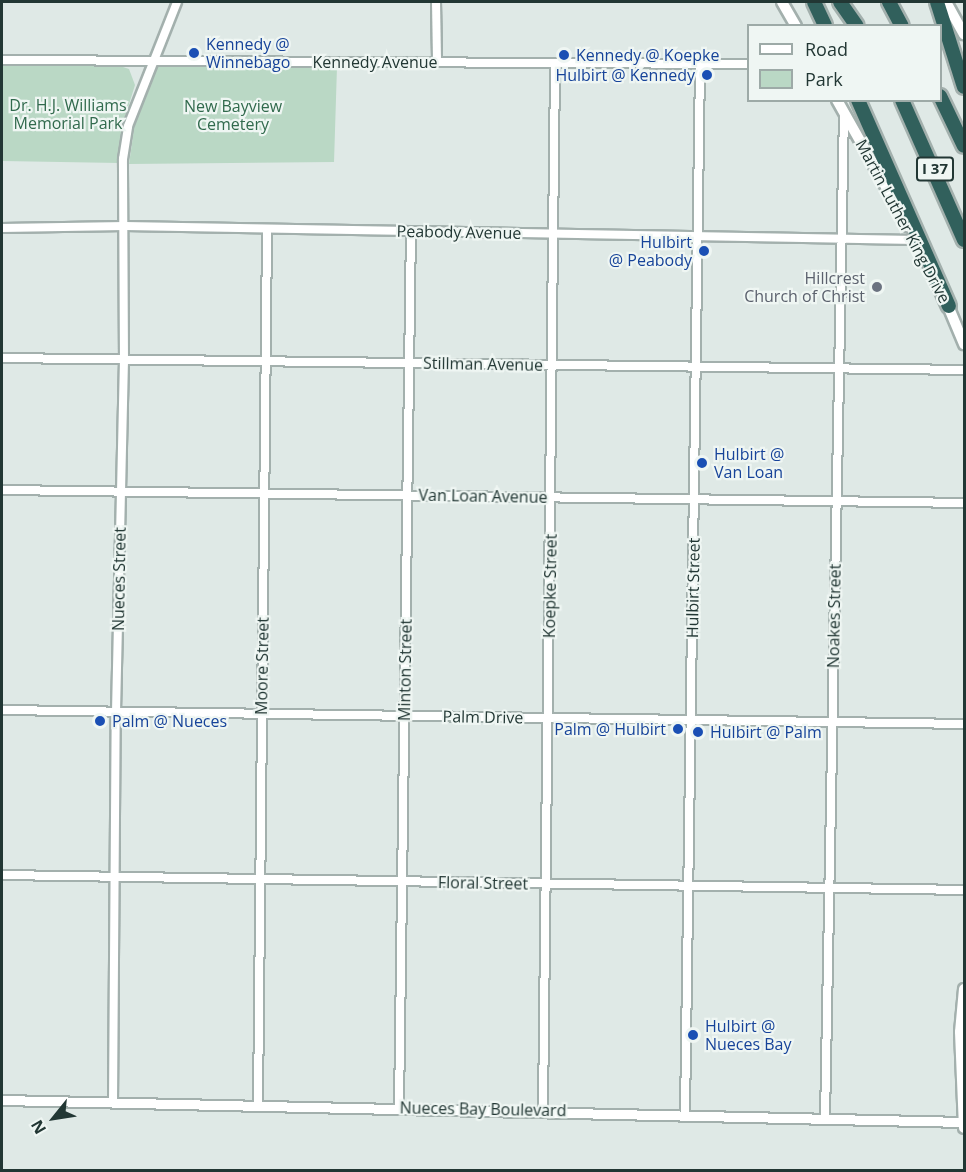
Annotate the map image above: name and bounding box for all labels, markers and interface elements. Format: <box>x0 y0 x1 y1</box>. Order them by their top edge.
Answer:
legend <box>747 24 942 102</box>
place label: Kennedy @ Winnebago <box>206 34 290 72</box>
text: Road <box>805 37 848 61</box>
place label: Kennedy @ Koepke <box>576 45 719 65</box>
marker: Kennedy @ Winnebago <box>187 46 201 60</box>
marker: Kennedy @ Koepke <box>557 48 571 62</box>
street label: Kennedy Avenue <box>312 52 438 72</box>
place label: Hulbirt @ Kennedy <box>555 65 695 85</box>
text: Park <box>805 67 843 91</box>
marker: Hulbirt @ Kennedy <box>700 68 714 82</box>
park label: Dr. H.J. Williams Memorial Park <box>9 95 127 133</box>
park label: New Bayview Cemetery <box>184 96 282 134</box>
street label: Martin Luther King Drive <box>852 136 954 306</box>
road number: I 37 <box>916 157 954 181</box>
street label: Peabody Avenue <box>397 221 521 243</box>
place label: Hulbirt @ Peabody <box>609 232 692 270</box>
marker: Hulbirt @ Peabody <box>697 244 711 258</box>
place label: Hillcrest Church of Christ <box>744 268 865 306</box>
marker: Hillcrest Church of Christ <box>870 280 884 294</box>
street label: Stillman Avenue <box>423 353 543 375</box>
place label: Hulbirt @ Van Loan <box>714 444 784 482</box>
marker: Hulbirt @ Van Loan <box>695 456 709 470</box>
street label: Van Loan Avenue <box>418 485 548 507</box>
street label: Nueces Street <box>108 527 130 631</box>
street label: Koepke Street <box>539 534 561 638</box>
street label: Hulbirt Street <box>683 538 703 638</box>
street label: Noakes Street <box>823 564 845 668</box>
street label: Moore Street <box>252 617 272 715</box>
street label: Minton Street <box>395 619 415 721</box>
street label: Palm Drive <box>442 707 524 727</box>
place label: Palm @ Nueces <box>112 711 227 731</box>
marker: Palm @ Nueces <box>93 714 107 728</box>
place label: Palm @ Hulbirt <box>554 719 666 739</box>
marker: Palm @ Hulbirt <box>671 722 685 736</box>
place label: Hulbirt @ Palm <box>710 722 822 742</box>
marker: Hulbirt @ Palm <box>691 725 705 739</box>
street label: Floral Street <box>438 873 528 893</box>
place label: Hulbirt @ Nueces Bay <box>705 1016 792 1054</box>
marker: Hulbirt @ Nueces Bay <box>686 1028 700 1042</box>
north arrow <box>24 1088 84 1148</box>
street label: Nueces Bay Boulevard <box>400 1098 566 1120</box>
text: N <box>26 1116 51 1138</box>

